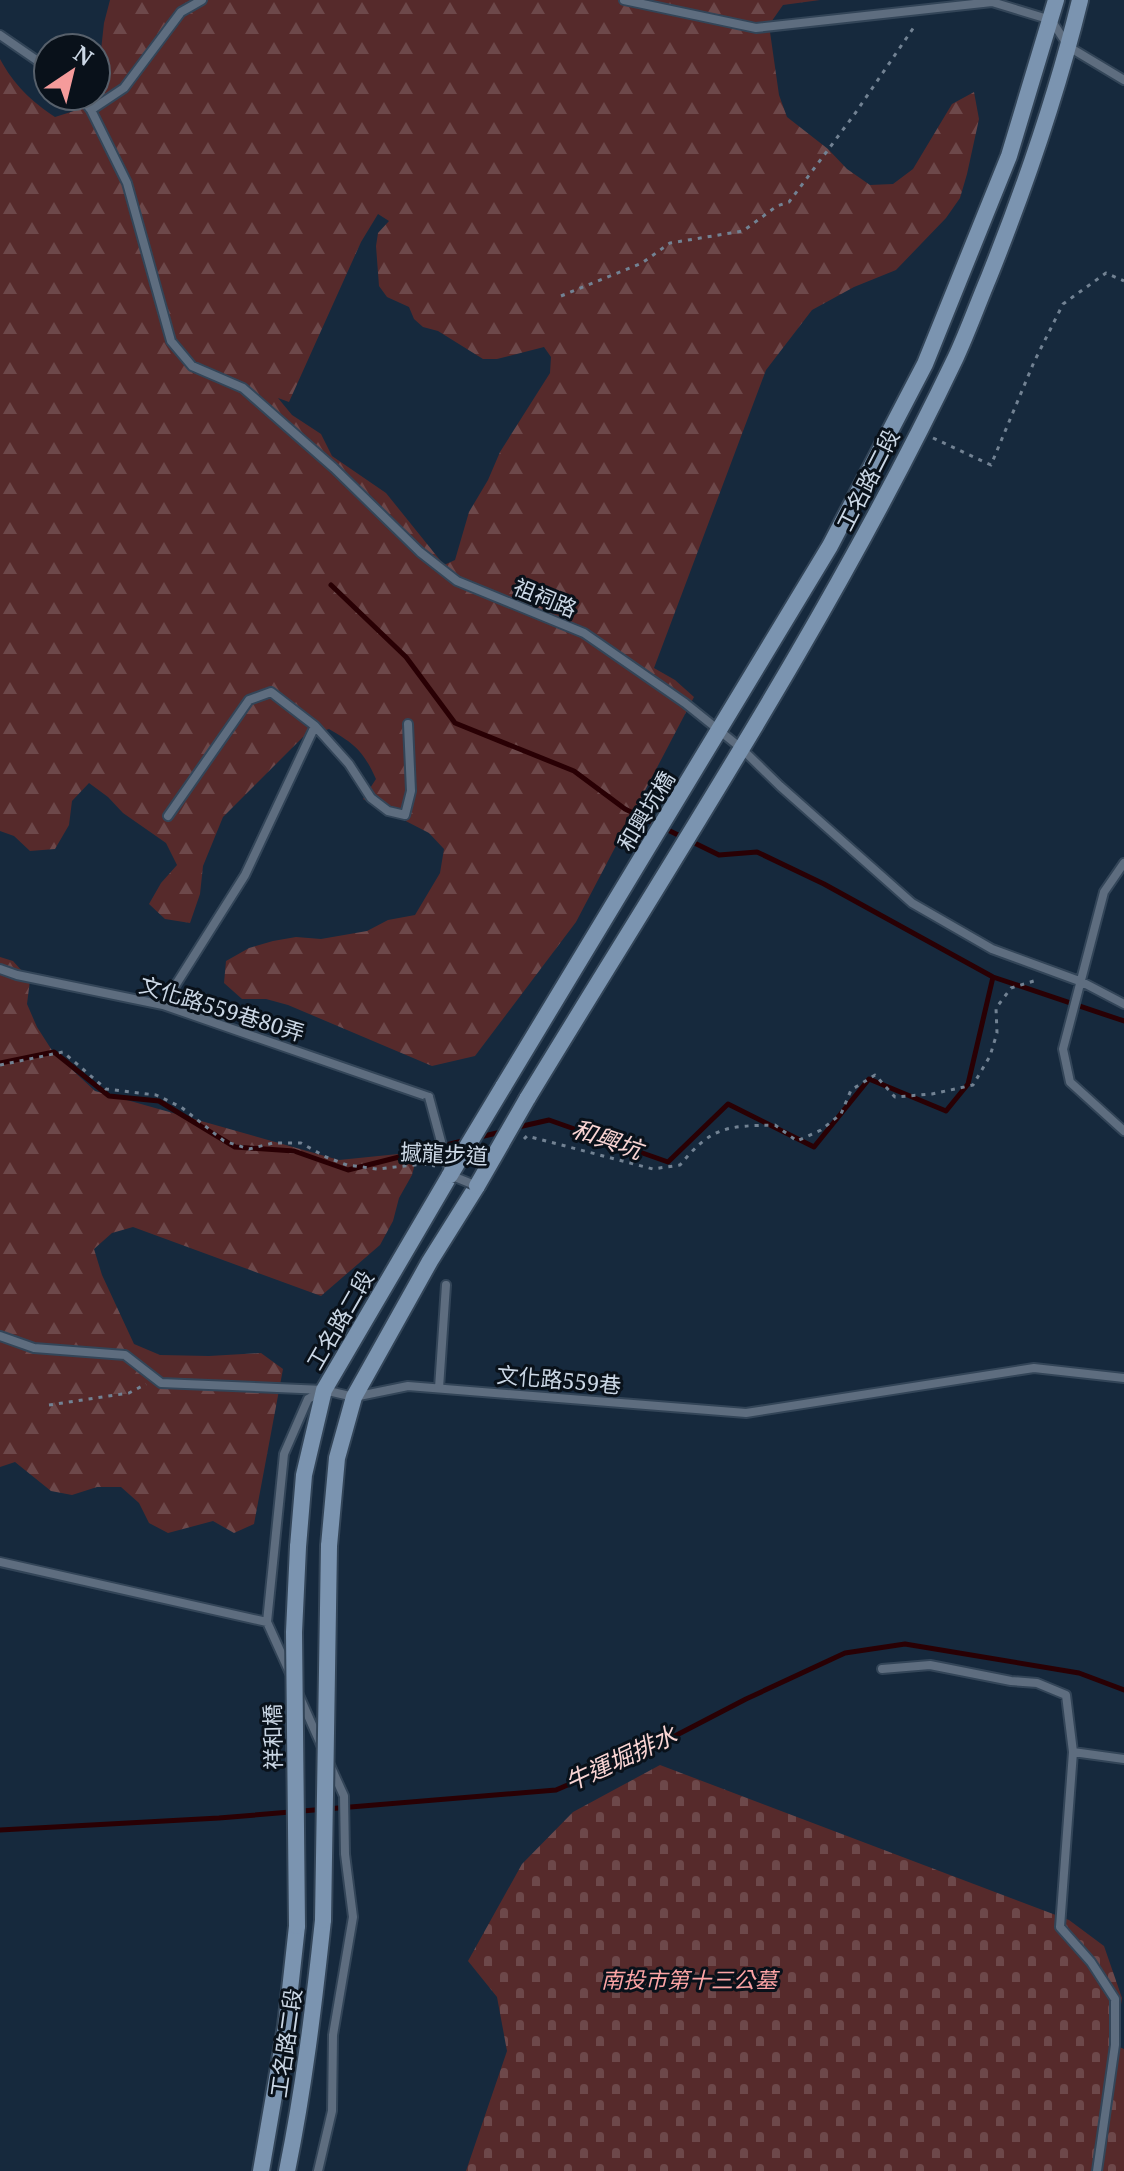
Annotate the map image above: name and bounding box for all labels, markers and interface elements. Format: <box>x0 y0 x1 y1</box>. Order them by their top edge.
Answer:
north arrow <box>32 32 112 112</box>
text: N <box>68 38 100 72</box>
street label: 工名路二段 <box>829 424 905 535</box>
street label: 祖祠路 <box>509 571 582 623</box>
street label: 和興坑橋 <box>610 765 681 856</box>
street label: 文化路559巷80弄 <box>136 969 309 1047</box>
water label: 和興坑 <box>568 1111 650 1167</box>
street label: 撼龍步道 <box>399 1136 489 1170</box>
street label: 工名路二段 <box>299 1264 380 1375</box>
street label: 文化路559巷 <box>496 1359 623 1399</box>
street label: 祥和橋 <box>256 1704 288 1770</box>
water label: 牛運堀排水 <box>559 1717 683 1798</box>
park label: 南投市第十三公墓 <box>601 1964 780 1994</box>
street label: 工名路二段 <box>263 1986 308 2099</box>

